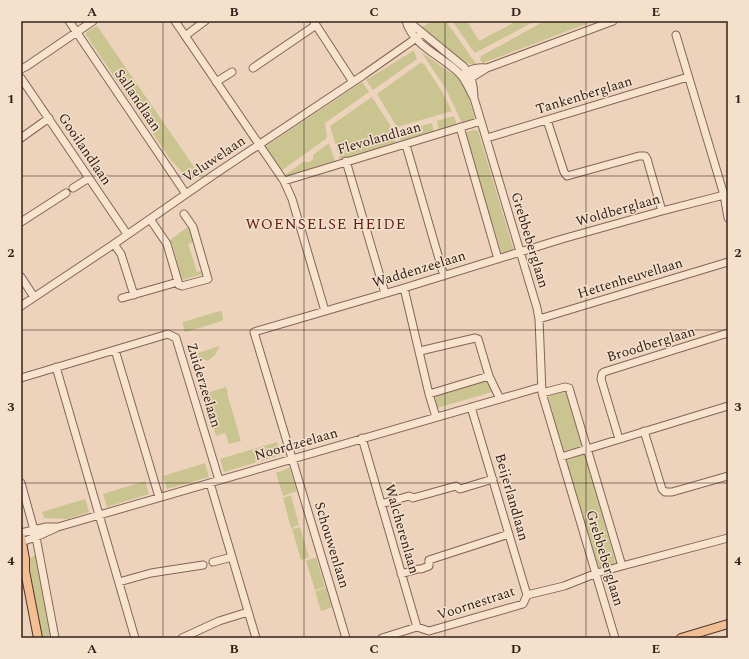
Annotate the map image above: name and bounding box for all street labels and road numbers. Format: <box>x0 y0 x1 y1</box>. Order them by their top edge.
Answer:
street label: Sallandlaan <box>109 64 167 136</box>
street label: Tankenberglaan <box>533 70 635 120</box>
street label: Gooilandlaan <box>53 109 117 189</box>
street label: Flevolandlaan <box>335 116 423 160</box>
street label: Veluwelaan <box>178 130 250 188</box>
street label: Woldberglaan <box>573 188 663 232</box>
street label: Grebbeberglaan <box>505 189 555 291</box>
street label: Waddenzeelaan <box>370 245 468 293</box>
street label: Hettenheuvellaan <box>575 252 685 304</box>
street label: Broodberglaan <box>604 321 698 367</box>
street label: Zuiderzeelaan <box>181 340 227 430</box>
street label: Noordzeelaan <box>252 422 340 466</box>
street label: Beijerlandlaan <box>489 451 535 543</box>
street label: Walcherenlaan <box>379 482 425 576</box>
street label: Schouwenlaan <box>309 499 355 591</box>
street label: Grebbeberglaan <box>580 507 630 609</box>
street label: Voornestraat <box>434 581 518 625</box>

